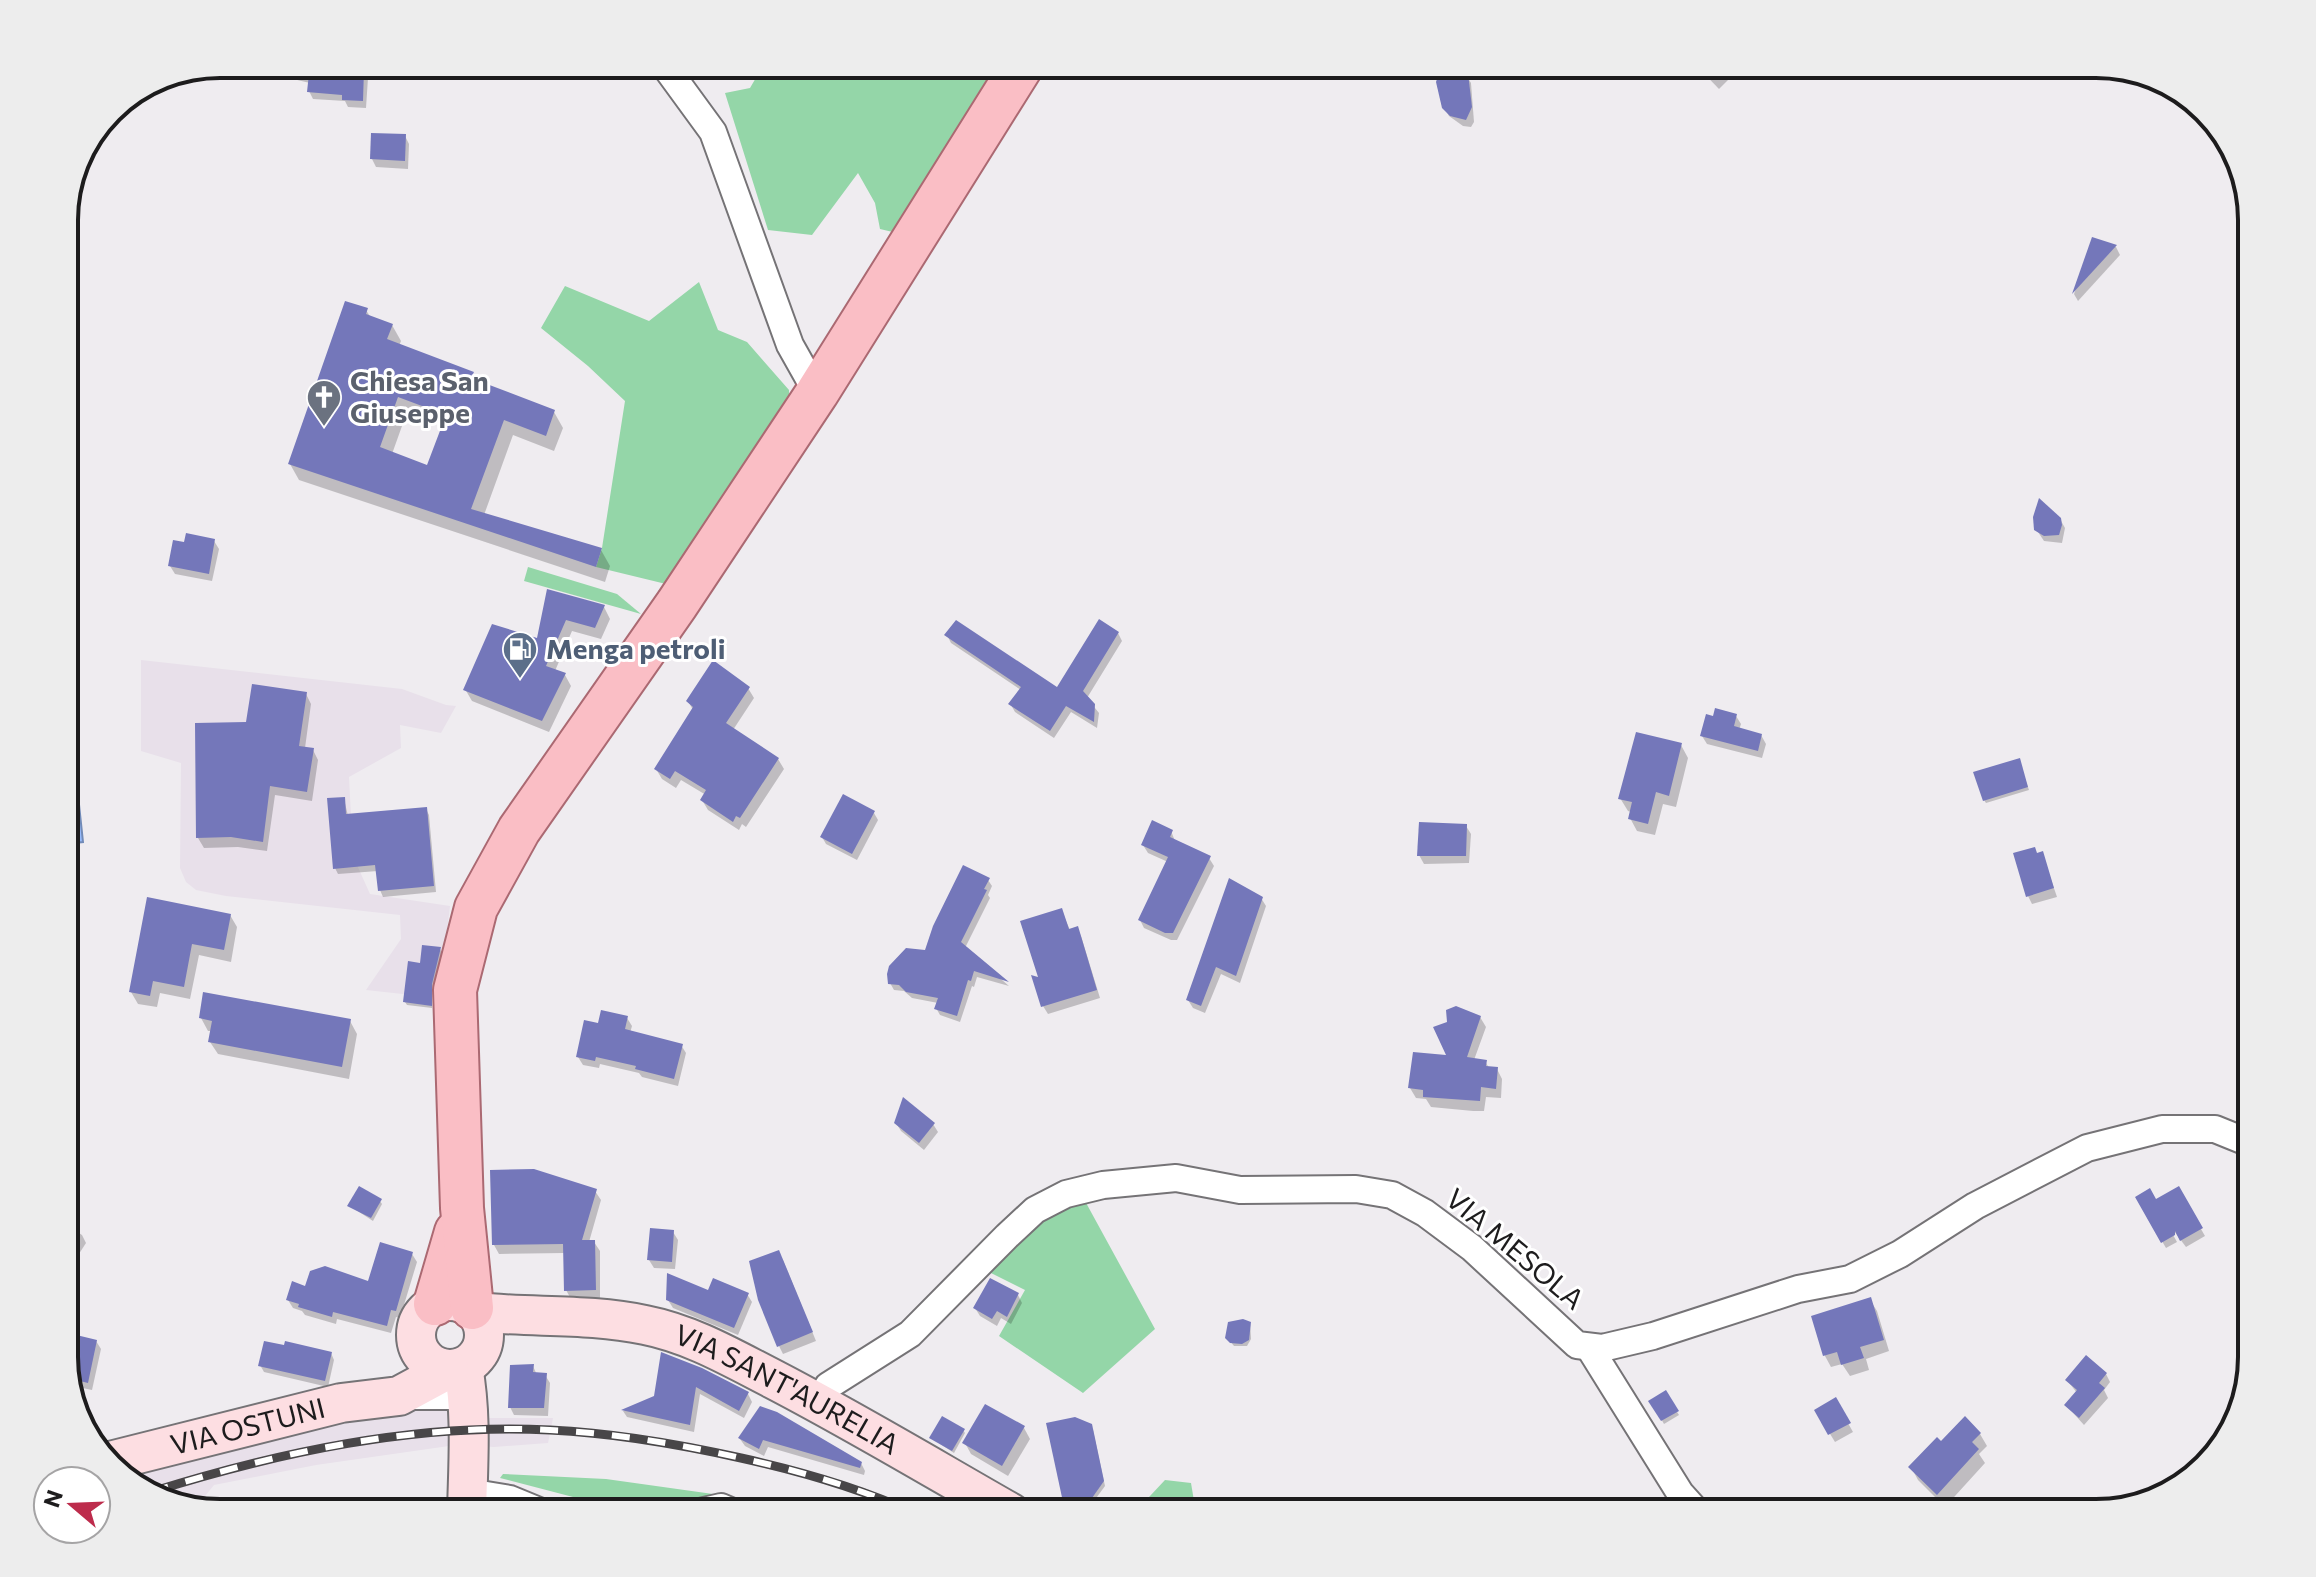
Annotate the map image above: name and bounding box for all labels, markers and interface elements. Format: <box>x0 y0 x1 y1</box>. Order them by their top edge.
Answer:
place label: Chiesa San Giuseppe <box>350 363 489 429</box>
church icon: Chiesa San Giuseppe <box>305 378 343 428</box>
fuel station icon: Menga petroli <box>501 630 539 680</box>
place label: Menga petroli <box>546 631 726 665</box>
street label: VIA MESOLA <box>1440 1181 1592 1316</box>
street label: VIA SANT'AURELIA <box>670 1316 905 1461</box>
street label: VIA OSTUNI <box>167 1390 328 1461</box>
north arrow <box>32 1465 112 1545</box>
text: N <box>37 1486 68 1511</box>

